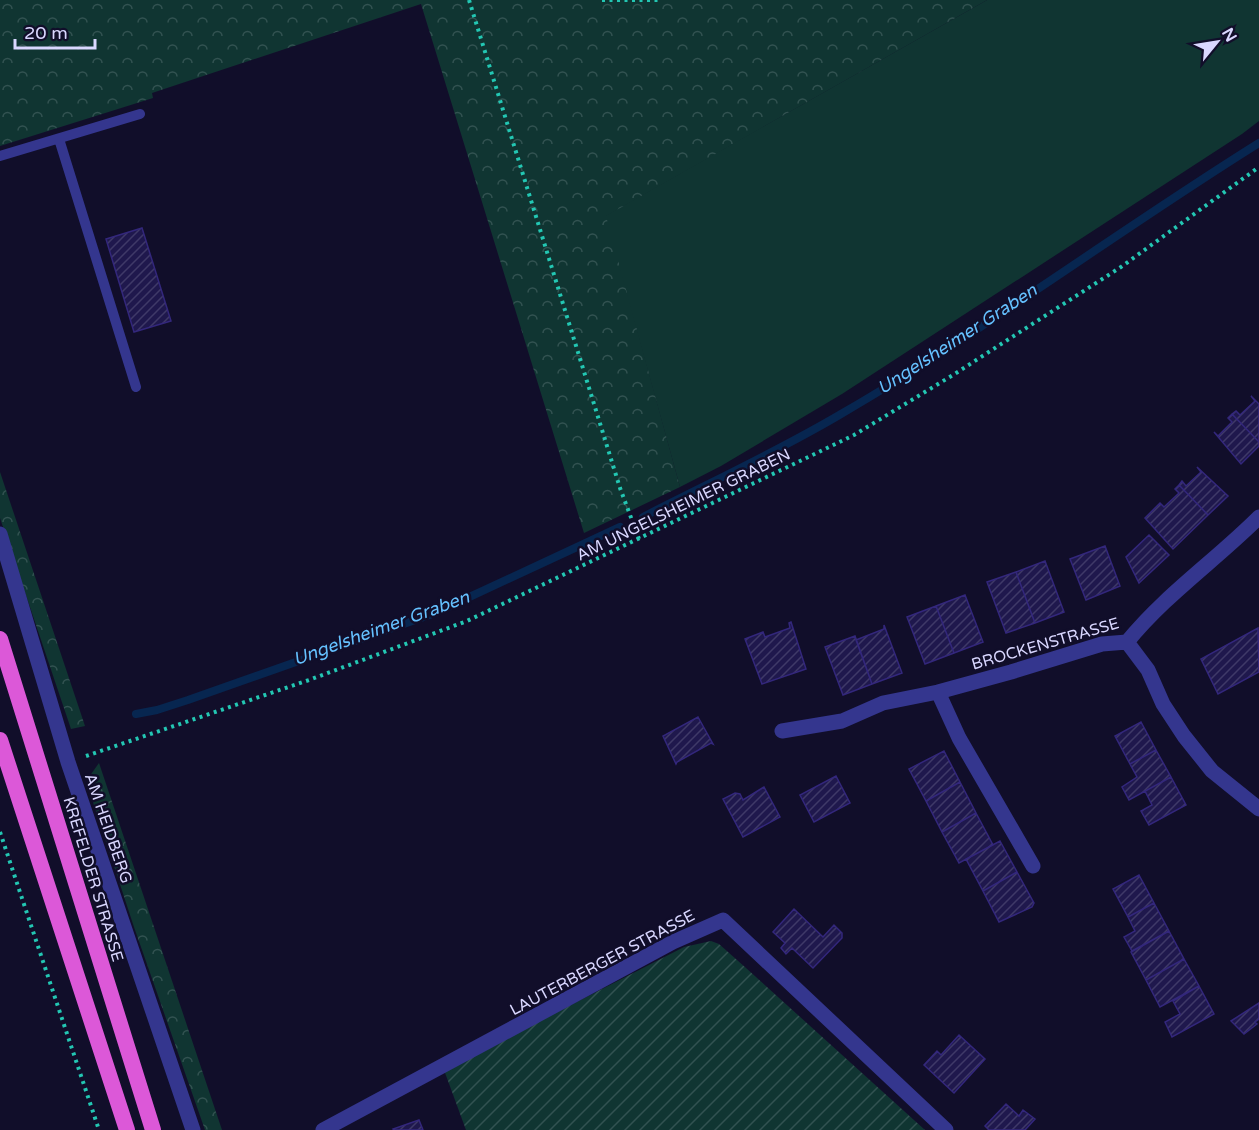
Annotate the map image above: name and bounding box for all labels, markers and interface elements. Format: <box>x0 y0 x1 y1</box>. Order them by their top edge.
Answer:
scale bar <box>15 12 94 50</box>
north arrow <box>1187 12 1247 72</box>
text: 20 m <box>24 22 68 44</box>
text: N <box>1217 24 1241 46</box>
water label: Ungelsheimer Graben <box>873 279 1042 399</box>
street label: AM UNGELSHEIMER GRABEN <box>573 444 794 566</box>
water label: Ungelsheimer Graben <box>290 585 473 670</box>
street label: BROCKENSTRASSE <box>969 613 1121 675</box>
street label: AM HEIDBERG <box>80 771 136 886</box>
street label: KREFELDER STRASSE <box>58 794 128 964</box>
street label: LAUTERBERGER STRASSE <box>506 906 698 1020</box>

